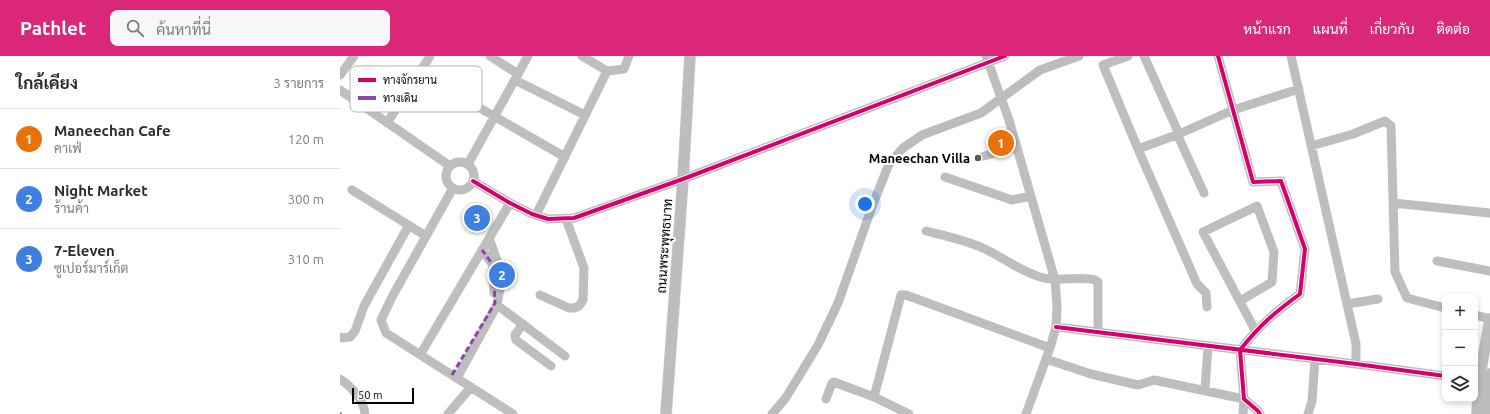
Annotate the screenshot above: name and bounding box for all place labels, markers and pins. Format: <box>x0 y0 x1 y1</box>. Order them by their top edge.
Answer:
pin: 1 <box>988 128 1014 158</box>
place label: Maneechan Villa <box>869 151 970 165</box>
marker: Maneechan Villa <box>973 153 983 163</box>
pin: 3 <box>464 203 490 233</box>
pin: 2 <box>489 260 515 290</box>

